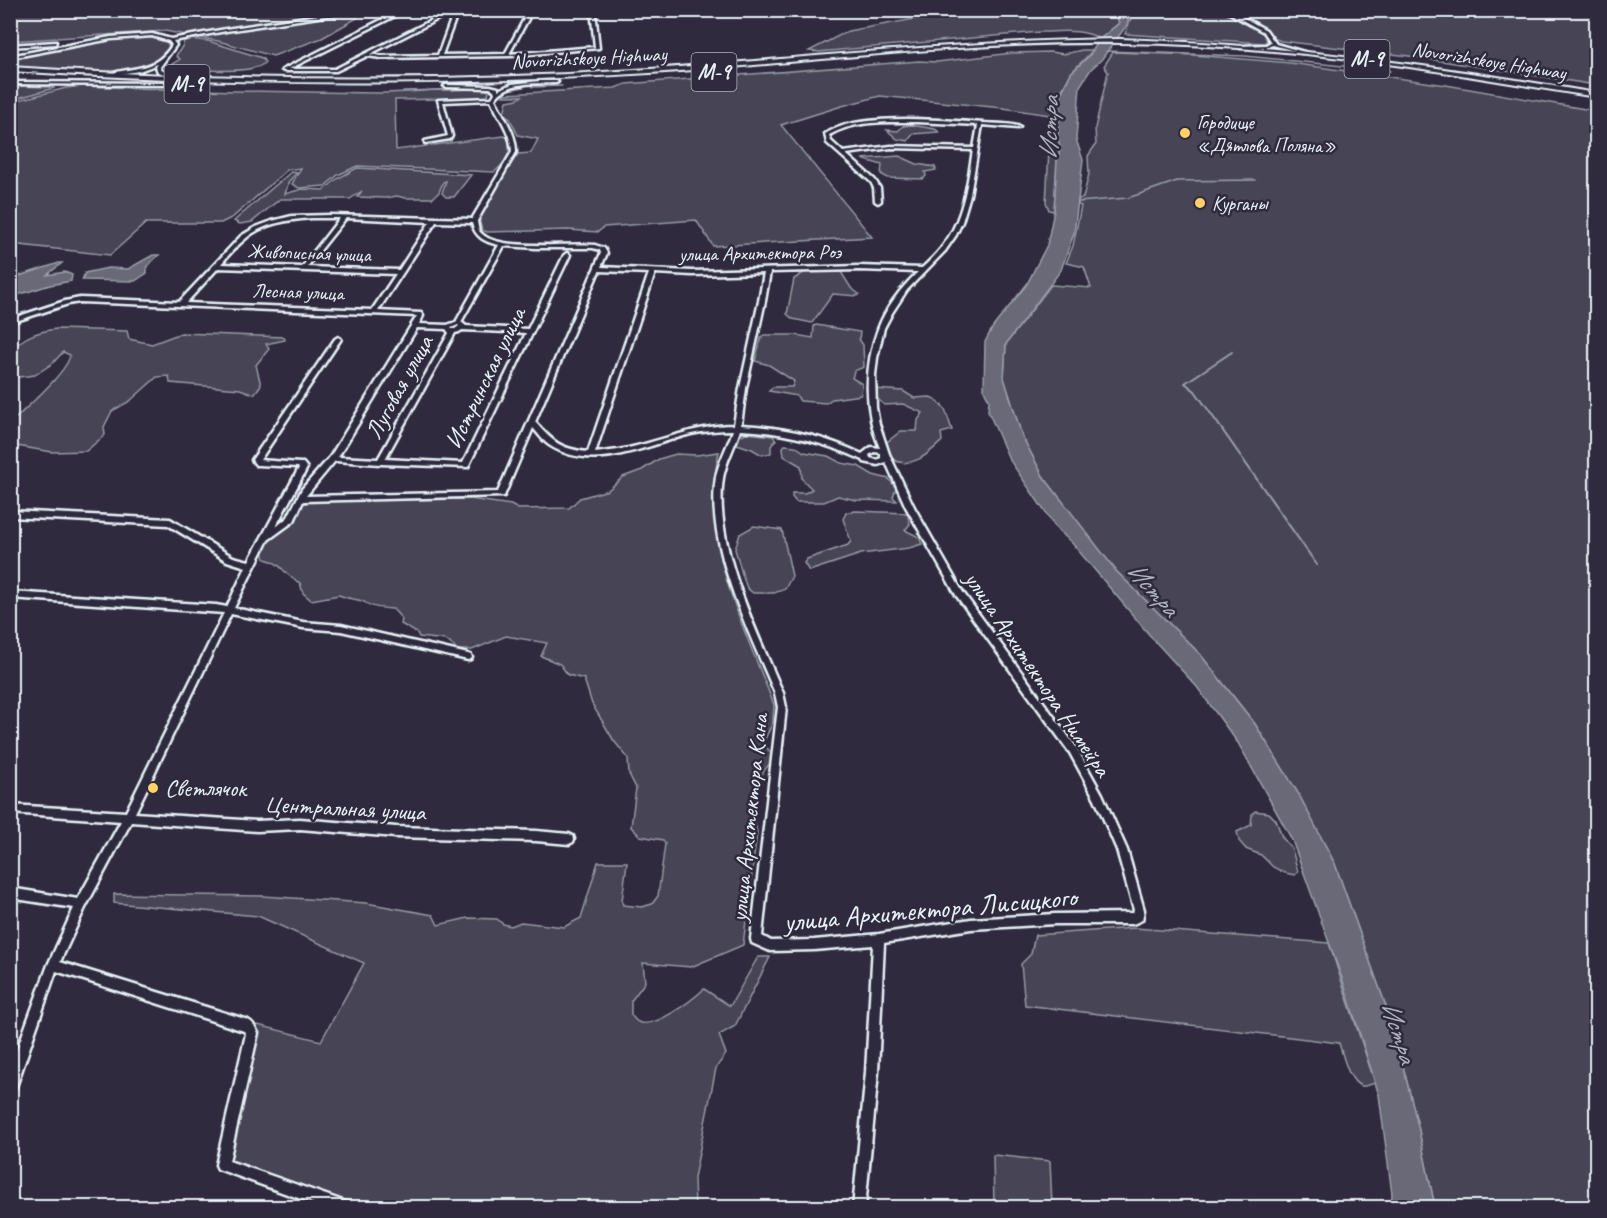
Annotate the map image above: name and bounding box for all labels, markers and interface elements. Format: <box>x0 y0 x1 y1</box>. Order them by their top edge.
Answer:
street label: Novorizhskoye Highway <box>1410 36 1569 86</box>
road number: М-9 <box>1344 40 1390 78</box>
street label: Novorizhskoye Highway <box>511 41 669 75</box>
road number: М-9 <box>692 53 736 91</box>
road number: М-9 <box>164 65 210 103</box>
water label: Истра <box>1031 93 1067 160</box>
place label: Городище «Дятлова Поляна» <box>1197 110 1336 158</box>
marker: Городище «Дятлова Поляна» <box>1178 126 1192 140</box>
place label: Курганы <box>1212 191 1269 216</box>
marker: Курганы <box>1193 196 1207 210</box>
street label: Живописная улица <box>247 238 373 268</box>
street label: улица Архитектора Роэ <box>678 239 843 267</box>
street label: Лесная улица <box>252 278 346 306</box>
street label: Истринская улица <box>438 301 533 453</box>
street label: Луговая улица <box>358 329 440 444</box>
water label: Истра <box>1120 555 1188 625</box>
street label: улица Архитектора Нимейра <box>957 564 1119 784</box>
street label: улица Архитектора Кана <box>723 711 775 925</box>
place label: Светлячок <box>165 773 248 803</box>
marker: Светлячок <box>146 781 160 795</box>
street label: Центральная улица <box>264 789 428 827</box>
street label: улица Архитектора Лисицкого <box>780 878 1081 939</box>
water label: Истра <box>1374 997 1425 1069</box>

